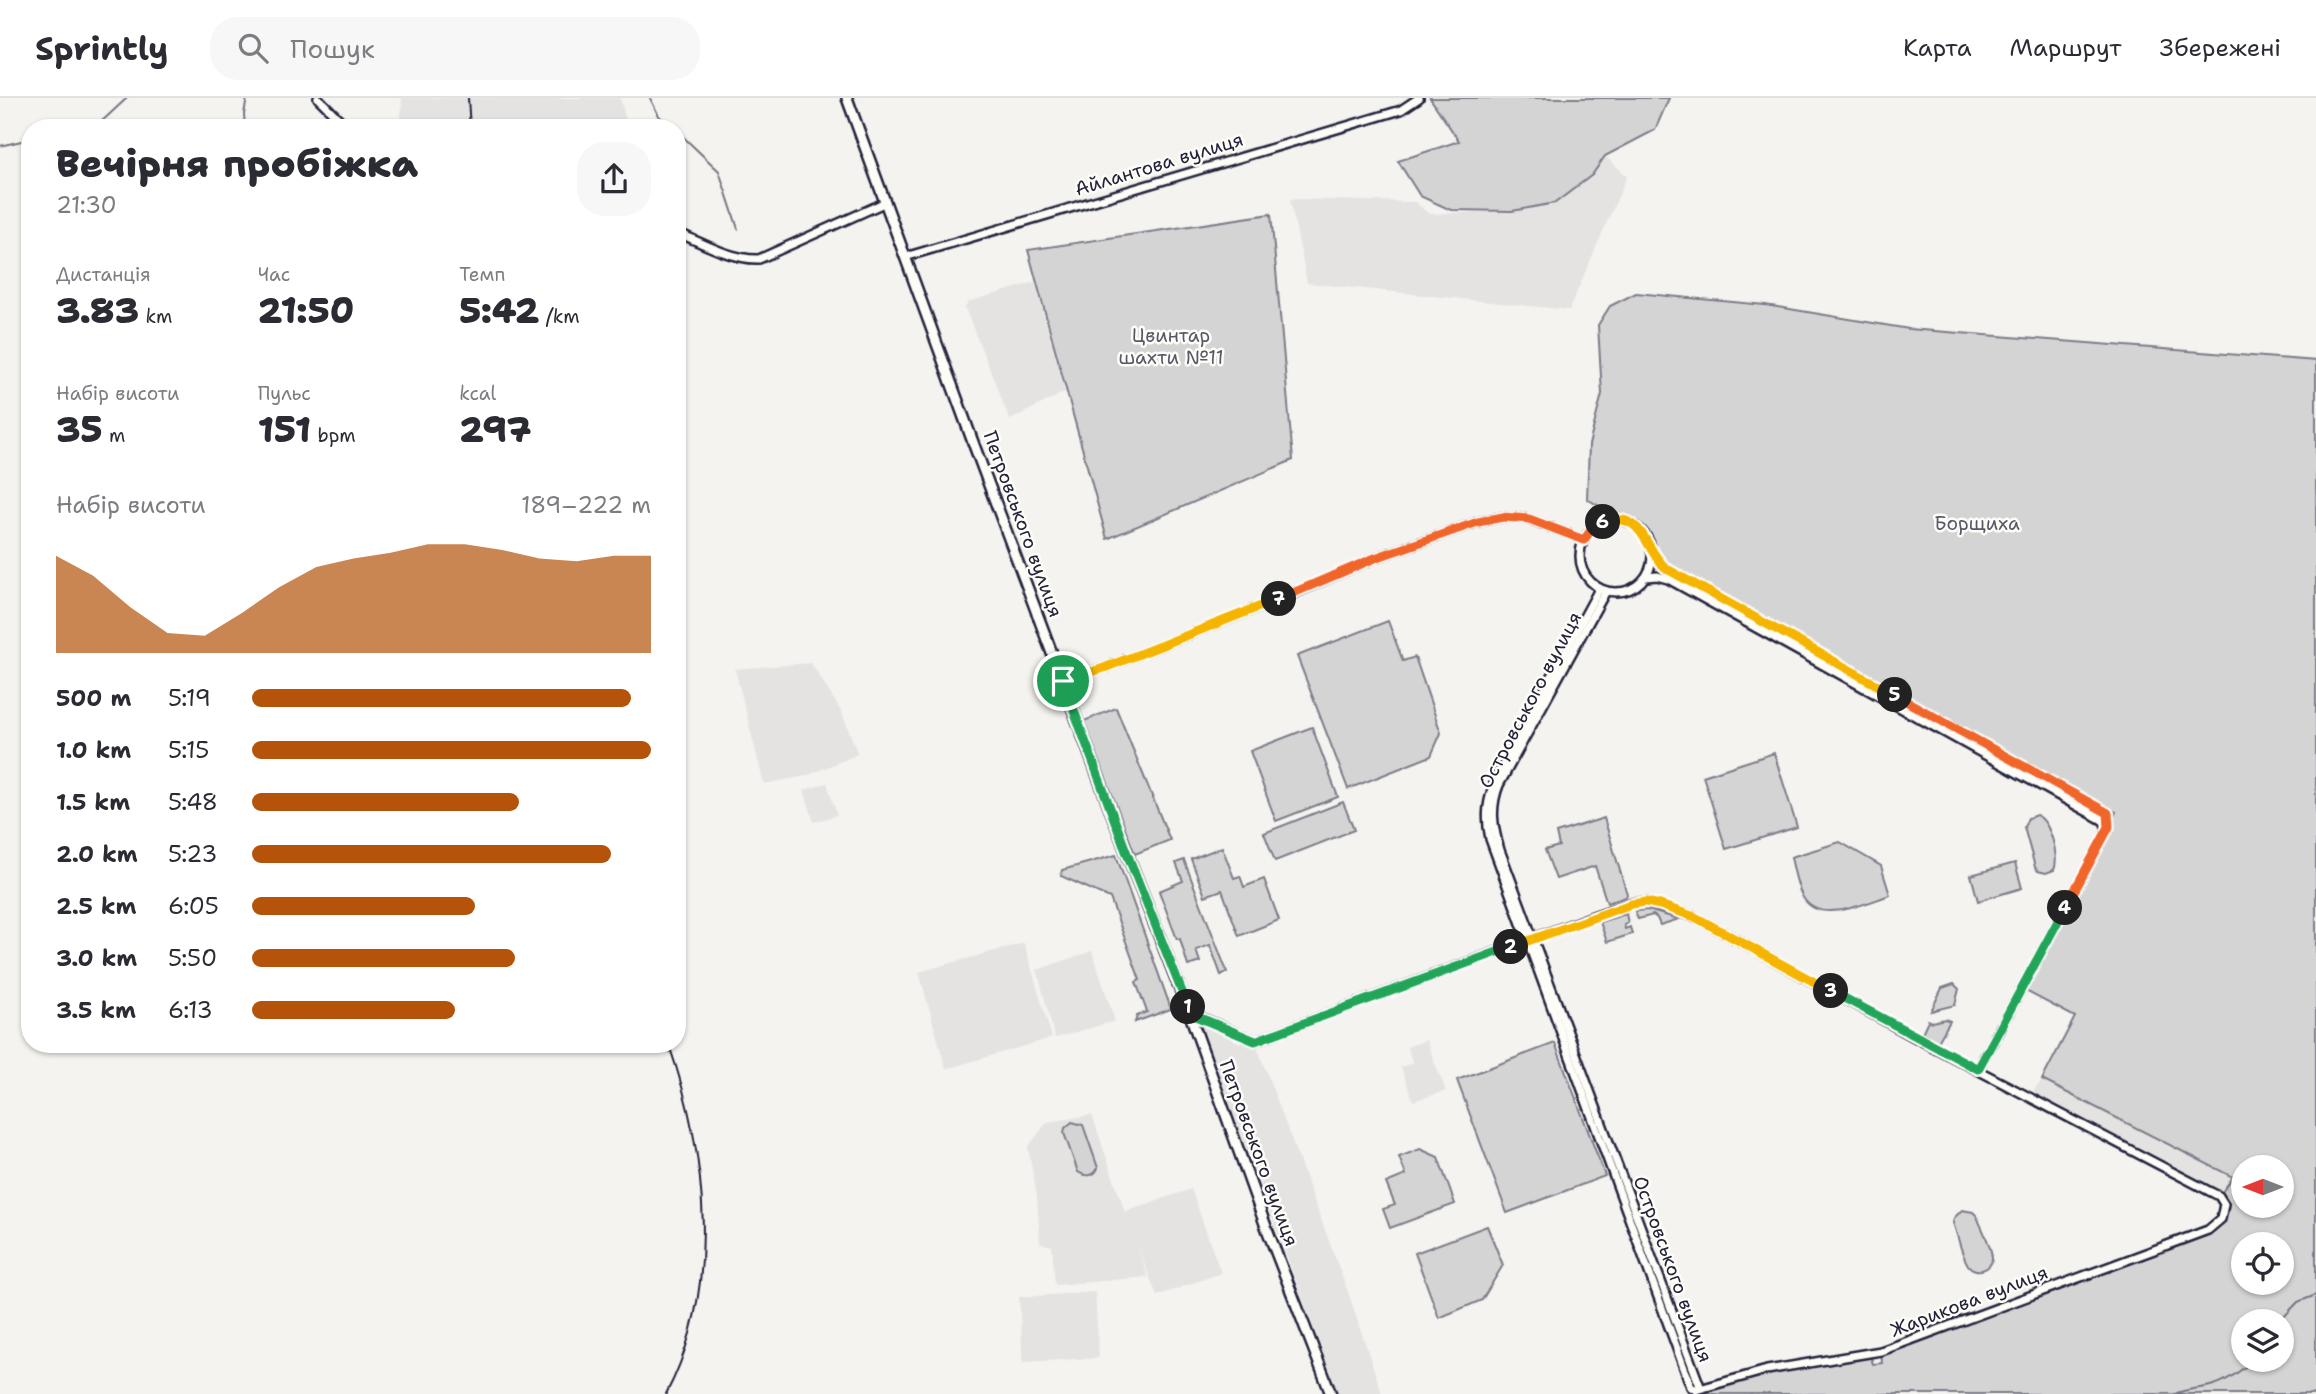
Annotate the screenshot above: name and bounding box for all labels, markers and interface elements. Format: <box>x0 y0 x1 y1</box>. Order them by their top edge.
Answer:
search box <box>210 17 700 80</box>
text: Sprintly <box>35 26 168 71</box>
icon: search <box>234 29 272 67</box>
text: Пошук <box>290 31 375 66</box>
text: Карта <box>1903 32 1972 64</box>
text: Маршрут <box>2010 32 2122 64</box>
text: Збережені <box>2160 32 2281 64</box>
street label: Айлантова вулиця <box>1072 126 1246 202</box>
text: Вечірня пробіжка <box>56 138 418 189</box>
button: share <box>577 142 651 216</box>
text: 21:30 <box>56 190 117 220</box>
text: Дистанція <box>56 262 151 287</box>
text: Час <box>258 262 290 287</box>
text: Темп <box>459 262 505 287</box>
text: 3.83 <box>56 287 139 334</box>
text: 21:50 <box>258 287 354 334</box>
text: 5:42 <box>459 287 539 334</box>
text: km <box>139 304 172 329</box>
text: /km <box>539 304 580 329</box>
park label: Цвинтар шахти №11 <box>1118 323 1224 370</box>
text: Набір висоти <box>56 381 180 406</box>
text: Пульс <box>258 381 311 406</box>
text: kcal <box>459 381 496 406</box>
text: 35 <box>56 406 103 453</box>
text: 151 <box>258 406 311 453</box>
text: 297 <box>459 406 531 453</box>
text: m <box>103 423 125 448</box>
text: bpm <box>311 423 356 448</box>
street label: Петровського вулиця <box>978 427 1068 621</box>
text: Набір висоти <box>56 490 206 520</box>
text: 189–222 m <box>521 490 651 520</box>
pin: 6 <box>1586 504 1620 540</box>
text: 6 <box>1596 509 1609 534</box>
park label: Борщиха <box>1934 511 2020 536</box>
pin: 7 <box>1262 582 1296 616</box>
text: 7 <box>1272 586 1285 611</box>
street label: Островського вулиця <box>1473 607 1587 793</box>
pin <box>1033 651 1093 711</box>
icon: arrive <box>1044 662 1082 700</box>
pin: 5 <box>1878 678 1912 712</box>
text: 5 <box>1889 682 1900 707</box>
text: 500 m <box>56 683 131 713</box>
text: 5:19 <box>168 683 211 713</box>
text: 1.0 km <box>56 735 131 765</box>
text: 5:15 <box>168 735 209 765</box>
text: 1.5 km <box>56 787 130 817</box>
text: 5:48 <box>168 787 218 817</box>
text: 2.0 km <box>56 839 138 869</box>
text: 5:23 <box>168 839 217 869</box>
pin: 4 <box>2048 890 2082 926</box>
text: 2.5 km <box>56 891 137 921</box>
text: 6:05 <box>168 891 219 921</box>
text: 4 <box>2058 895 2071 920</box>
pin: 2 <box>1494 930 1528 964</box>
text: 2 <box>1504 934 1517 959</box>
text: 3.0 km <box>56 943 137 973</box>
text: 5:50 <box>168 943 217 973</box>
pin: 3 <box>1814 974 1848 1008</box>
text: 3 <box>1824 978 1837 1003</box>
pin: 1 <box>1170 990 1206 1024</box>
text: 1 <box>1183 994 1192 1019</box>
text: 3.5 km <box>56 995 136 1025</box>
text: 6:13 <box>168 995 213 1025</box>
street label: Петровського вулиця <box>1214 1056 1304 1250</box>
north arrow <box>2231 1155 2294 1218</box>
map controls <box>2231 1155 2294 1372</box>
street label: Островського вулиця <box>1628 1172 1718 1366</box>
button: locate <box>2231 1232 2294 1295</box>
street label: Жарикова вулиця <box>1887 1259 2051 1343</box>
button: layers <box>2231 1309 2294 1372</box>

